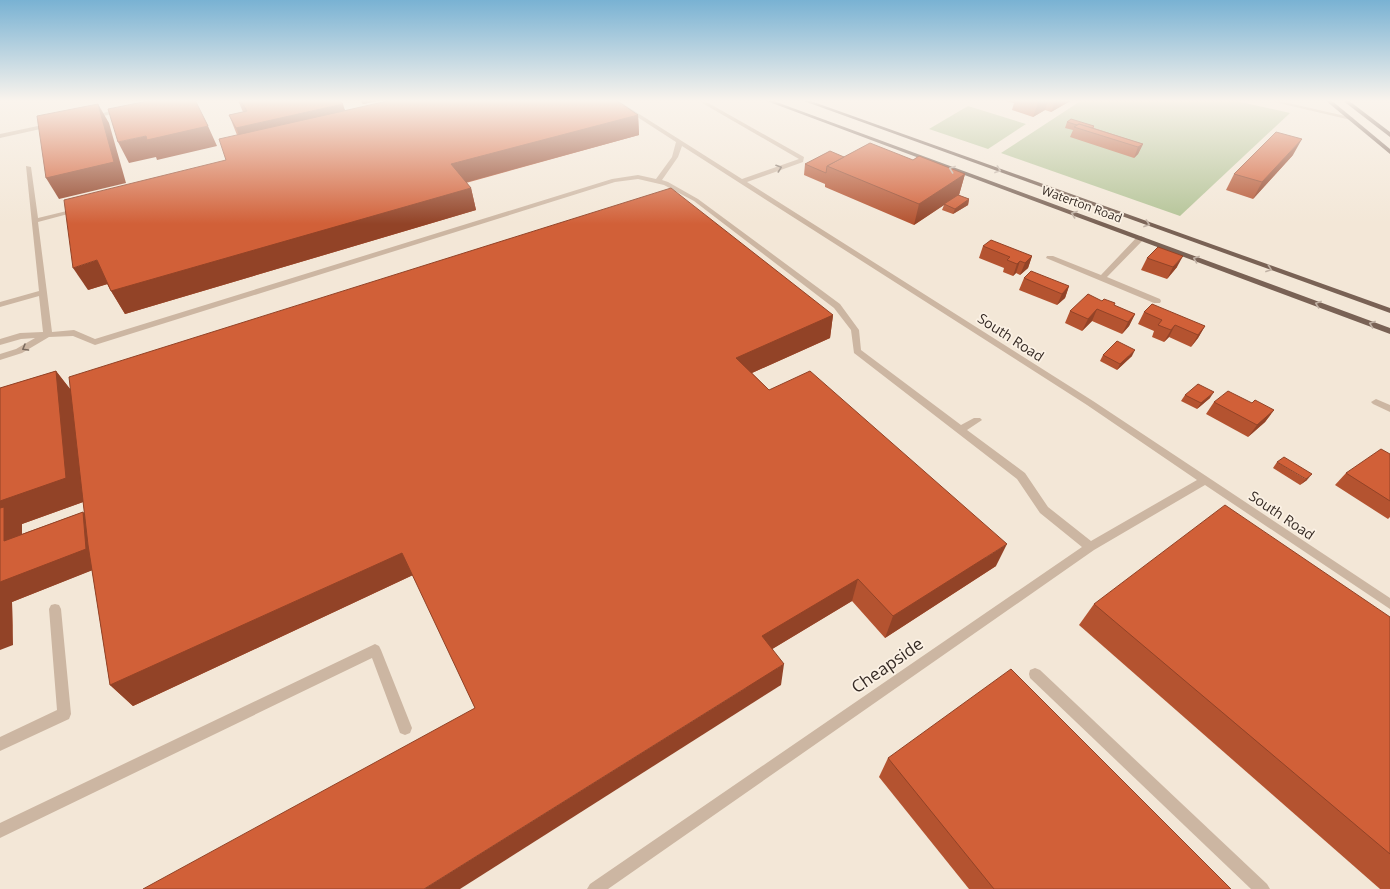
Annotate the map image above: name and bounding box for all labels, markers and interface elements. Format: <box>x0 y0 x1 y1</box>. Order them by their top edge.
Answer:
one-way arrow <box>776 165 783 173</box>
one-way arrow <box>949 165 956 173</box>
one-way arrow <box>995 166 1002 174</box>
street label: Waterton Road <box>1039 182 1125 226</box>
one-way arrow <box>1071 210 1078 218</box>
one-way arrow <box>1143 220 1150 228</box>
one-way arrow <box>1193 255 1200 264</box>
one-way arrow <box>1266 264 1273 272</box>
one-way arrow <box>1315 300 1322 309</box>
street label: South Road <box>974 309 1048 365</box>
one-way arrow <box>1369 320 1376 329</box>
one-way arrow <box>22 343 29 350</box>
street label: South Road <box>1245 486 1319 544</box>
street label: Cheapside <box>846 632 928 698</box>

